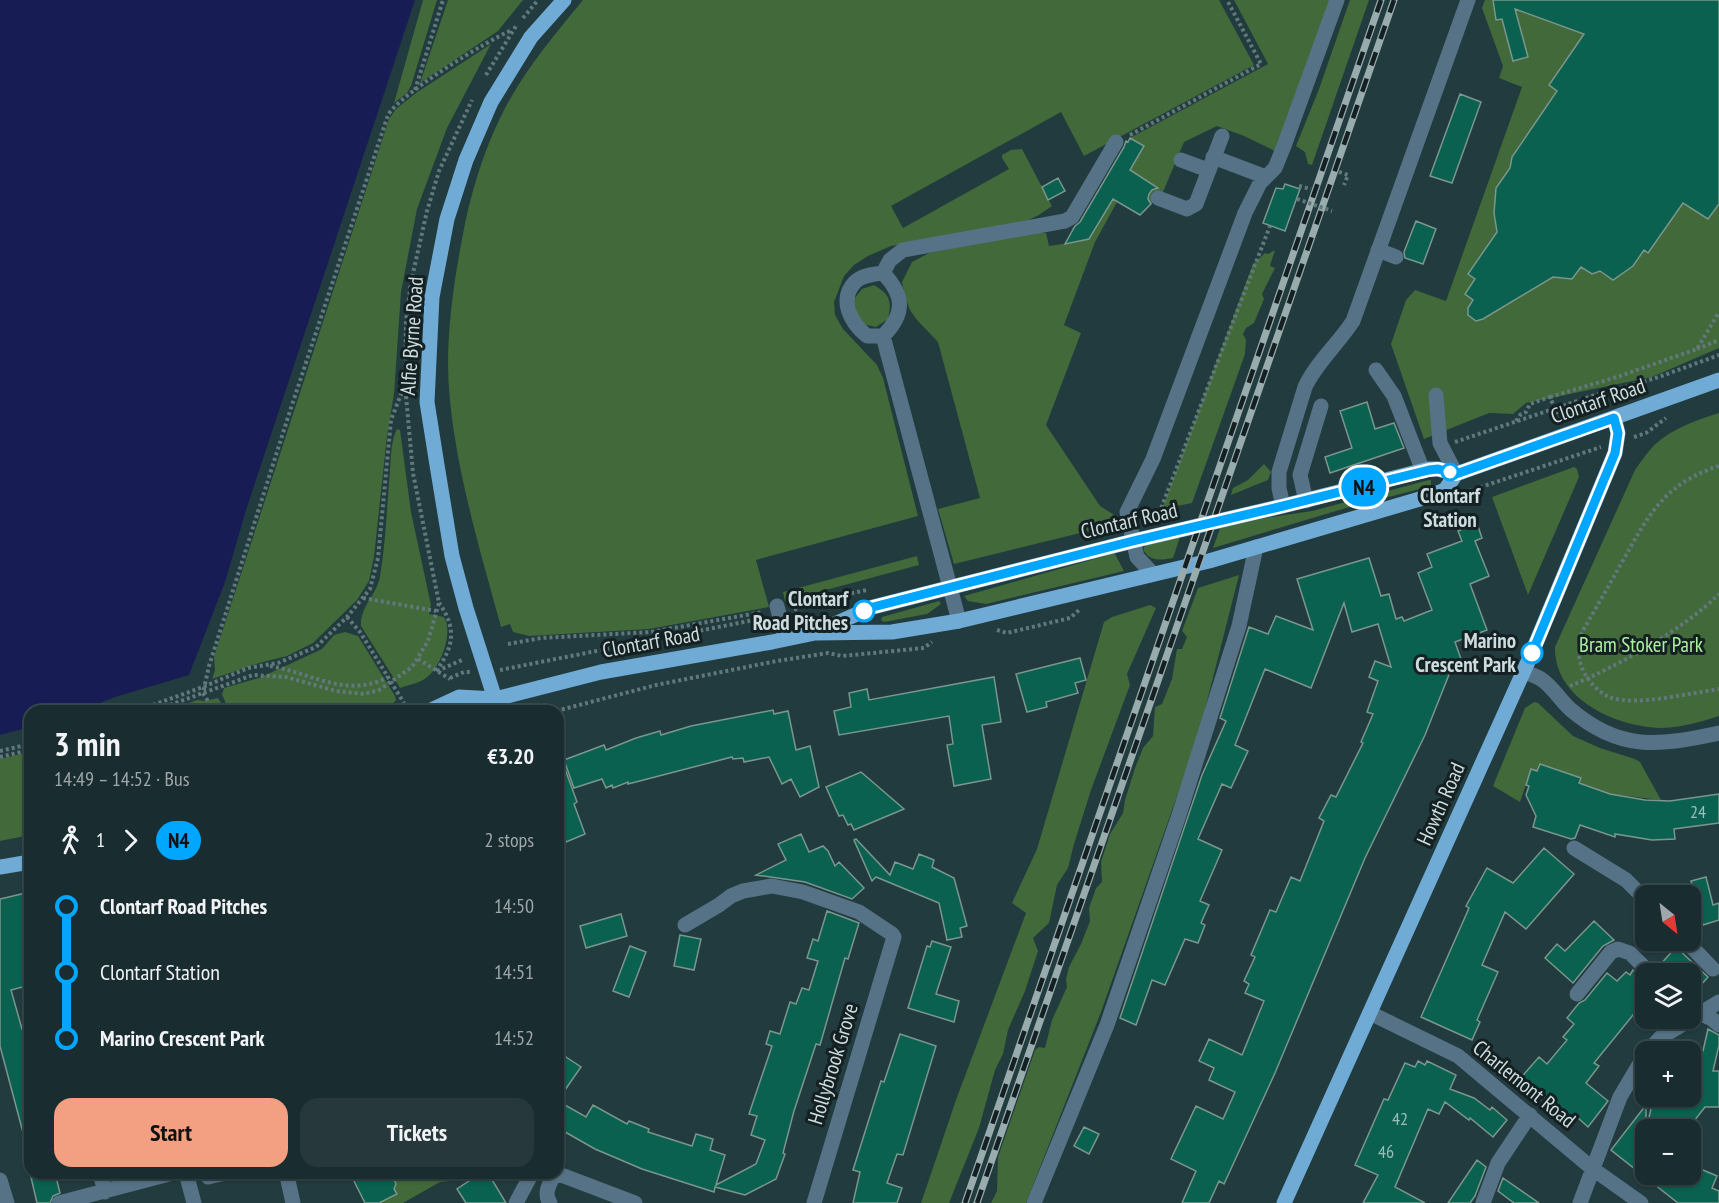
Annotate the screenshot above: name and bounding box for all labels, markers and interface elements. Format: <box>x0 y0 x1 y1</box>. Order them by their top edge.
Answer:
street label: Alfie Byrne Road <box>394 276 429 396</box>
street label: Clontarf Road <box>1547 372 1649 429</box>
marker: Clontarf Station <box>1441 463 1459 481</box>
line badge: N4 <box>1337 468 1391 506</box>
text: N4 <box>1353 474 1375 501</box>
place label: Clontarf Station <box>1420 482 1481 533</box>
street label: Clontarf Road <box>1078 496 1180 545</box>
place label: Clontarf Road Pitches <box>753 585 849 636</box>
marker: Clontarf Road Pitches <box>853 600 875 622</box>
street label: Clontarf Road <box>600 620 702 663</box>
place label: Marino Crescent Park <box>1415 627 1516 678</box>
park label: Bram Stoker Park <box>1579 631 1703 658</box>
marker: Marino Crescent Park <box>1521 642 1543 664</box>
text: 3 min <box>54 722 121 765</box>
text: €3.20 <box>487 742 534 770</box>
street label: Howth Road <box>1410 758 1471 849</box>
text: 14:49 – 14:52 · Bus <box>54 766 189 792</box>
house number: 24 <box>1690 800 1706 823</box>
icon: walk <box>54 824 87 857</box>
icon: forward <box>114 824 147 857</box>
text: 1 <box>96 827 105 853</box>
text: N4 <box>168 827 189 854</box>
text: 2 stops <box>485 827 534 853</box>
north arrow <box>1635 885 1701 951</box>
map controls <box>1635 885 1701 1185</box>
text: Clontarf Road Pitches <box>100 892 267 920</box>
text: 14:50 <box>494 893 534 919</box>
text: Clontarf Station <box>100 958 220 986</box>
text: 14:51 <box>494 959 534 985</box>
button: layers <box>1635 963 1701 1029</box>
street label: Hollybrook Grove <box>801 1000 864 1128</box>
text: Marino Crescent Park <box>100 1024 265 1052</box>
text: 14:52 <box>494 1025 534 1051</box>
street label: Charlemont Road <box>1467 1034 1581 1133</box>
button: + <box>1635 1041 1701 1107</box>
button: Start <box>54 1098 288 1167</box>
button: Tickets <box>300 1098 534 1167</box>
house number: 42 <box>1392 1107 1408 1130</box>
button: − <box>1635 1119 1701 1185</box>
house number: 46 <box>1378 1140 1394 1163</box>

